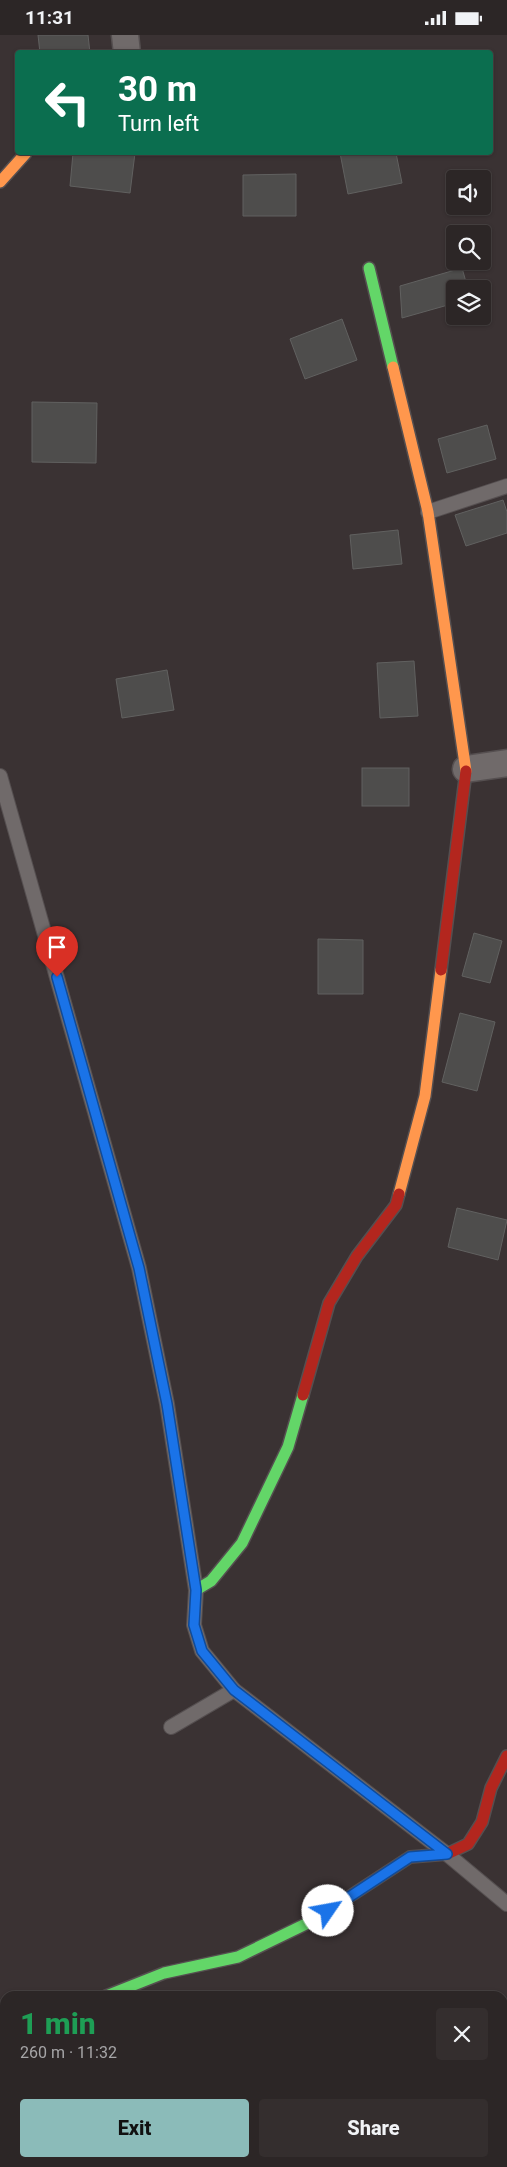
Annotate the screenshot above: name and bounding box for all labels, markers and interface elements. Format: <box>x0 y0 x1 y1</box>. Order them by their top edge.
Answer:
text: 11:31 <box>25 6 74 29</box>
text: 30 m <box>118 69 197 110</box>
icon: left <box>35 70 100 135</box>
text: Turn left <box>118 111 199 136</box>
map controls <box>446 170 491 325</box>
button: sound <box>446 170 491 215</box>
button: search <box>446 225 491 270</box>
button: layers <box>446 280 491 325</box>
pin <box>36 926 78 977</box>
icon: arrive <box>43 933 71 961</box>
position arrow <box>301 1884 353 1936</box>
text: 1 min <box>20 2006 96 2041</box>
button: close <box>436 2008 488 2060</box>
text: 260 m · 11:32 <box>20 2043 117 2062</box>
button: Exit <box>20 2099 249 2157</box>
button: Share <box>259 2099 488 2157</box>

